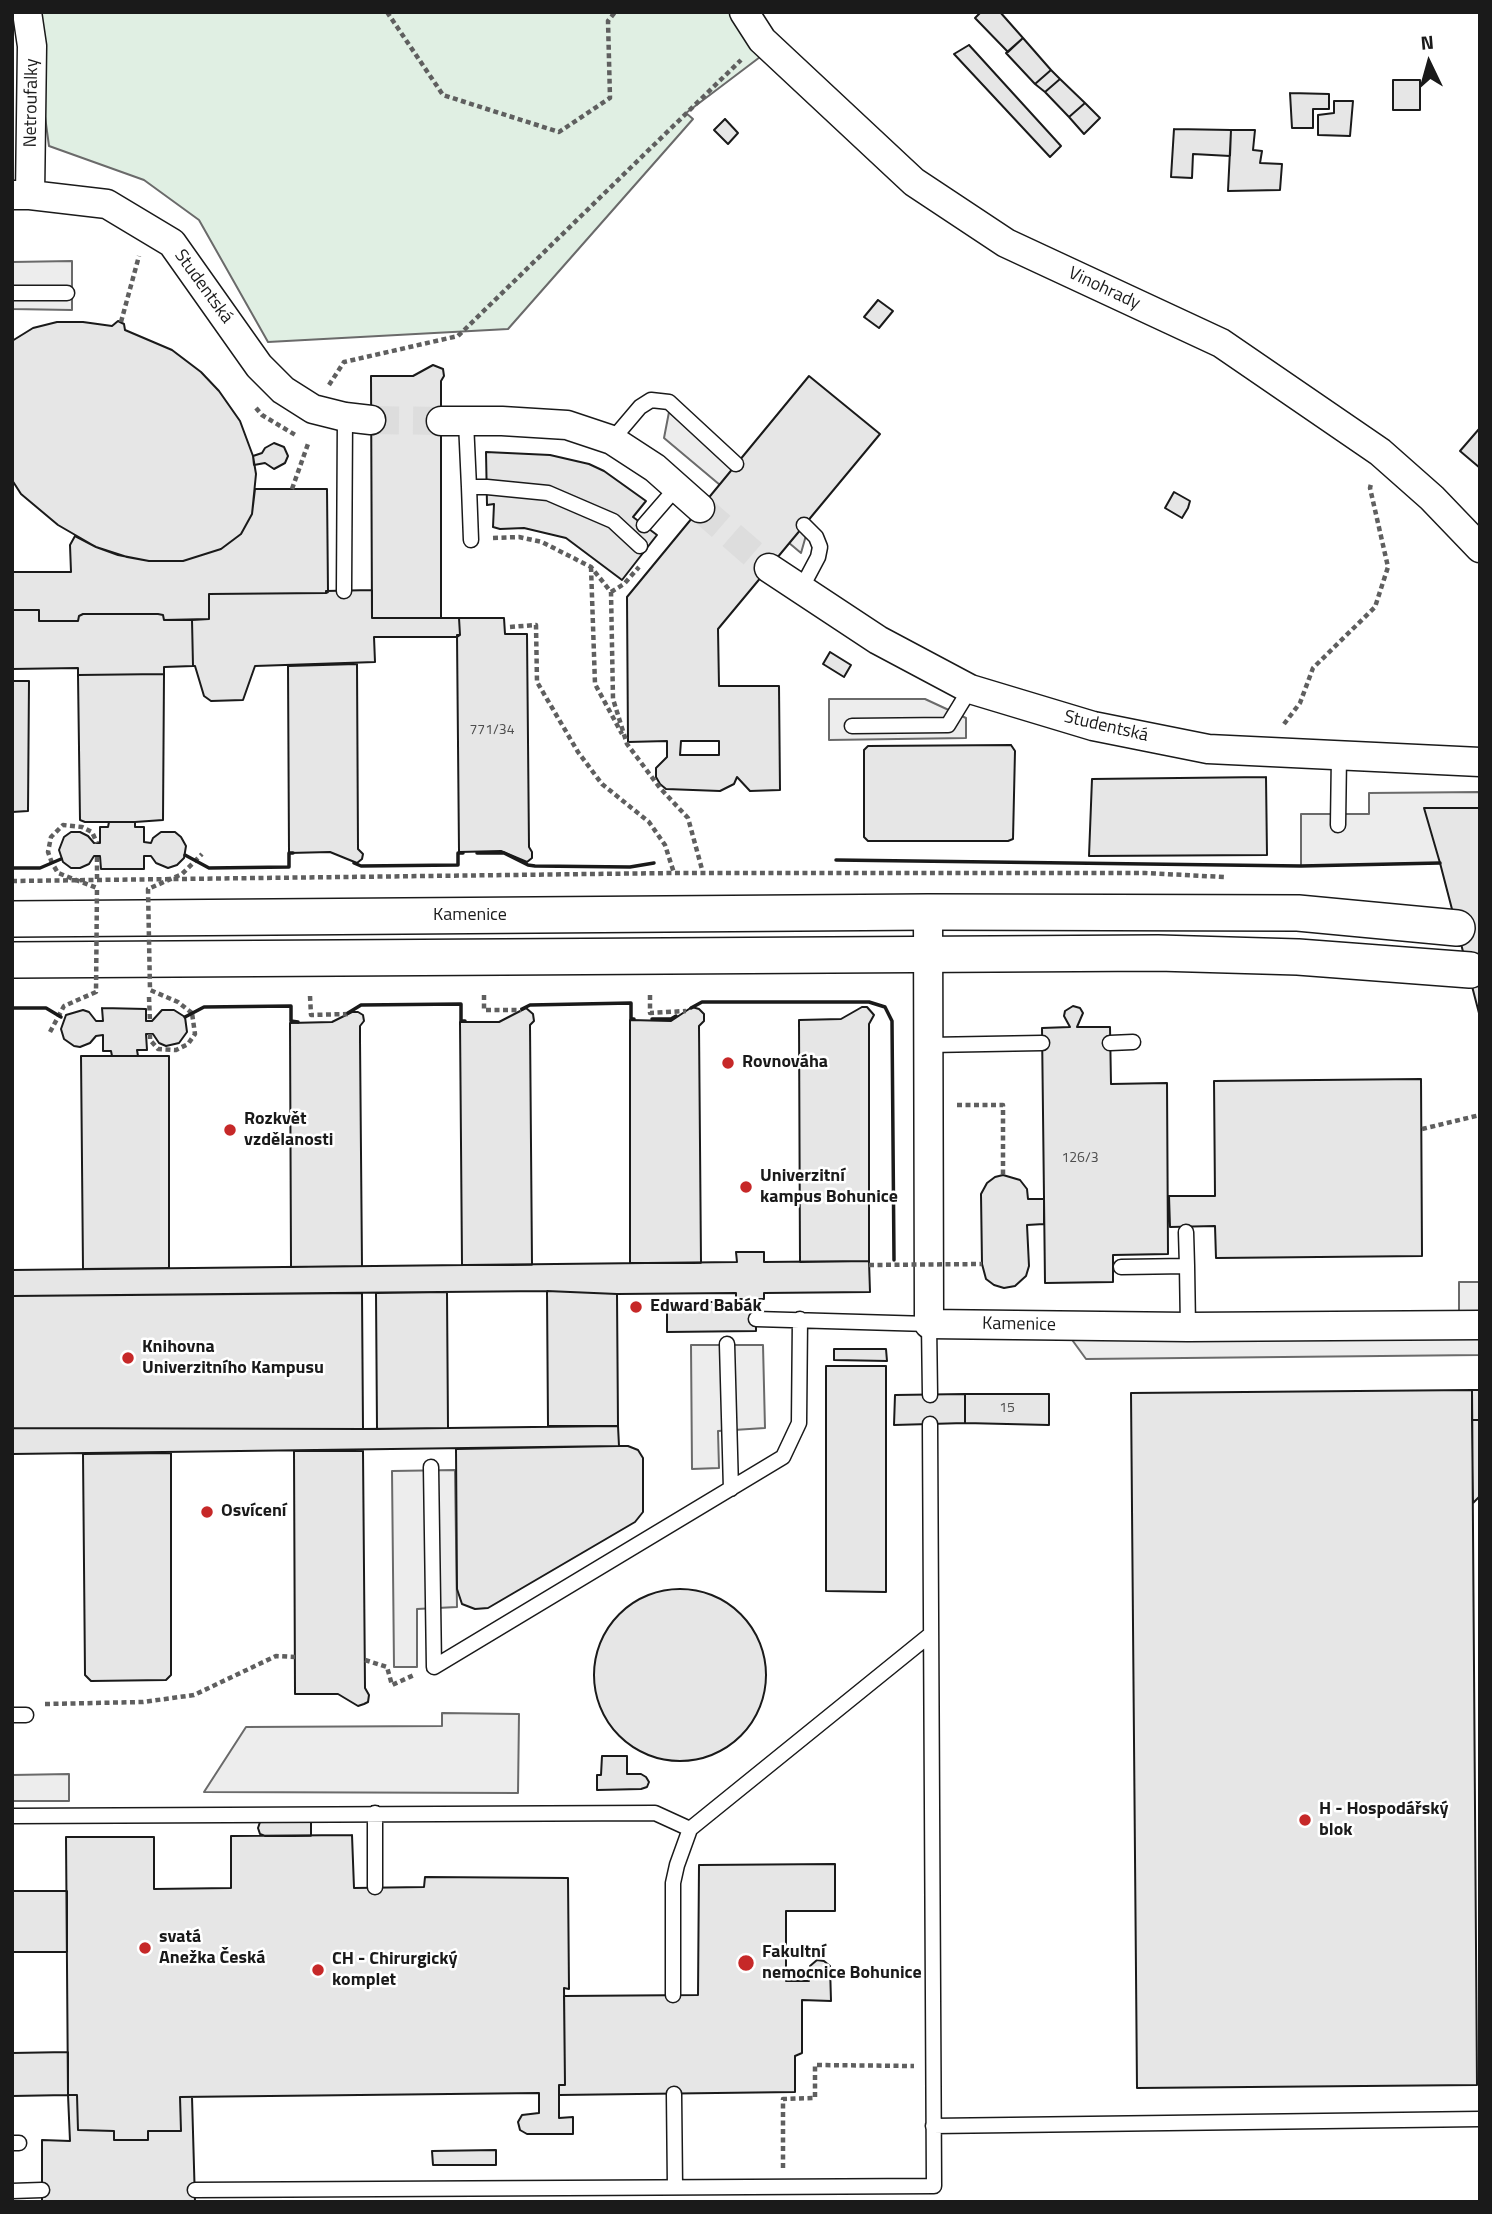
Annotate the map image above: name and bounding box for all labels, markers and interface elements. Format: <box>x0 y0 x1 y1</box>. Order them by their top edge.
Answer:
text: N <box>1419 27 1435 57</box>
north arrow <box>1394 28 1464 98</box>
street label: Netroufalky <box>20 58 44 148</box>
street label: Studentská <box>169 246 237 328</box>
street label: Vinohrady <box>1065 263 1143 315</box>
street label: Studentská <box>1062 707 1150 747</box>
house number: 771/34 <box>470 723 514 739</box>
street label: Kamenice <box>433 905 507 927</box>
place label: Rovnováha <box>742 1052 828 1074</box>
marker: Rovnováha <box>720 1055 736 1071</box>
place label: Rozkvět vzdělanosti <box>244 1109 333 1152</box>
marker: Rozkvět vzdělanosti <box>222 1122 238 1138</box>
house number: 126/3 <box>1061 1151 1099 1167</box>
place label: Univerzitní kampus Bohunice <box>760 1166 898 1208</box>
marker: Univerzitní kampus Bohunice <box>738 1179 754 1195</box>
place label: Edward Babák <box>650 1296 762 1318</box>
marker: Edward Babák <box>628 1299 644 1315</box>
street label: Kamenice <box>982 1314 1056 1336</box>
place label: Knihovna Univerzitního Kampusu <box>142 1337 324 1380</box>
marker: Knihovna Univerzitního Kampusu <box>120 1350 136 1366</box>
house number: 15 <box>999 1401 1015 1417</box>
place label: Osvícení <box>221 1501 286 1523</box>
marker: Osvícení <box>199 1504 215 1520</box>
place label: H - Hospodářský blok <box>1319 1799 1449 1842</box>
marker: H - Hospodářský blok <box>1297 1812 1313 1828</box>
place label: svatá Anežka Česká <box>159 1927 265 1969</box>
marker: svatá Anežka Česká <box>137 1940 153 1956</box>
place label: Fakultní nemocnice Bohunice <box>762 1942 922 1984</box>
place label: CH - Chirurgický komplet <box>332 1949 457 1992</box>
marker: Fakultní nemocnice Bohunice <box>736 1953 756 1973</box>
marker: CH - Chirurgický komplet <box>310 1962 326 1978</box>

